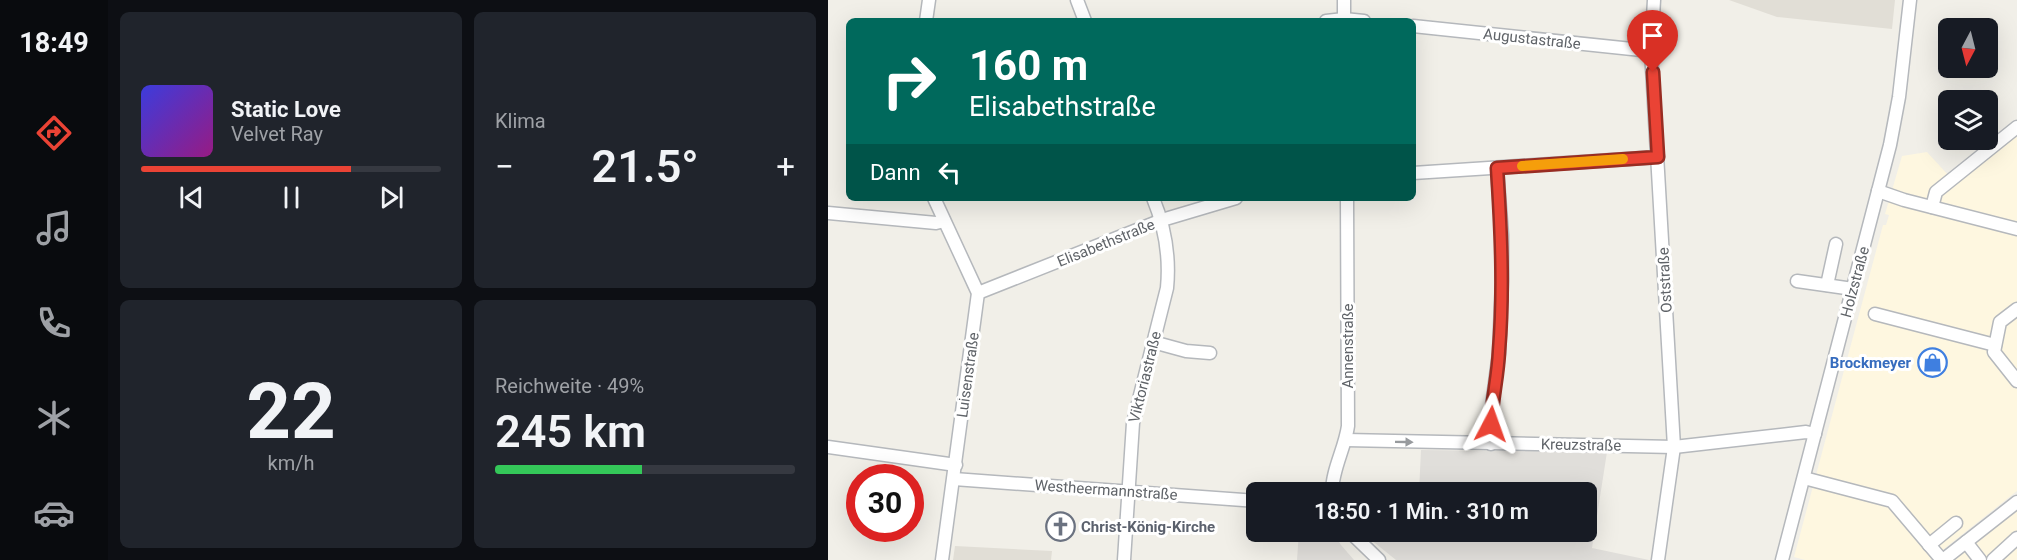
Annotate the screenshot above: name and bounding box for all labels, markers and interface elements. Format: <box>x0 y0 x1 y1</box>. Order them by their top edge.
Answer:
pin <box>1627 10 1678 72</box>
north arrow <box>1938 18 1998 78</box>
map controls <box>1938 18 1998 150</box>
icon: arrive <box>1636 19 1669 52</box>
street label: Augustastraße <box>1482 25 1582 53</box>
text: 18:49 <box>19 27 89 59</box>
text: 160 m <box>969 41 1088 90</box>
icon: right <box>870 42 948 120</box>
button: layers <box>1938 90 1998 150</box>
text: Elisabethstraße <box>969 91 1156 123</box>
text: Static Love <box>231 97 341 122</box>
text: Klima <box>495 109 546 133</box>
icon: directions <box>33 112 75 154</box>
text: Velvet Ray <box>231 122 323 146</box>
text: 21.5° <box>591 140 699 193</box>
text: − <box>495 147 514 186</box>
text: + <box>776 147 795 186</box>
icon: left <box>933 156 966 189</box>
text: Dann <box>870 160 921 185</box>
icon: previous <box>175 181 208 214</box>
icon: pause <box>275 181 308 214</box>
icon: next <box>375 181 408 214</box>
icon: music <box>33 207 75 249</box>
street label: Elisabethstraße <box>1055 215 1158 271</box>
street label: Holzstraße <box>1837 244 1873 320</box>
street label: Oststraße <box>1654 247 1676 313</box>
icon: phone <box>33 302 75 344</box>
street label: Annenstraße <box>1339 303 1357 389</box>
street label: Viktoriastraße <box>1125 329 1165 425</box>
street label: Luisenstraße <box>953 331 983 419</box>
shop icon: Brockmeyer <box>1916 347 1948 379</box>
place label: Brockmeyer <box>1830 354 1912 372</box>
text: 22 <box>246 366 336 457</box>
text: Reichweite · 49% <box>495 374 644 398</box>
position arrow <box>1459 392 1523 456</box>
icon: climate <box>33 397 75 439</box>
text: 245 km <box>495 405 646 458</box>
street label: Kreuzstraße <box>1541 435 1621 455</box>
one-way arrow <box>1395 437 1414 446</box>
text: km/h <box>268 451 314 475</box>
speed limit sign: 30 <box>846 464 924 542</box>
street label: Westheermannstraße <box>1034 476 1178 504</box>
icon: car <box>33 492 75 534</box>
text: 18:50 · 1 Min. · 310 m <box>1314 499 1529 524</box>
church icon: Christ-König-Kirche <box>1044 511 1076 543</box>
place label: Christ-König-Kirche <box>1081 518 1215 536</box>

